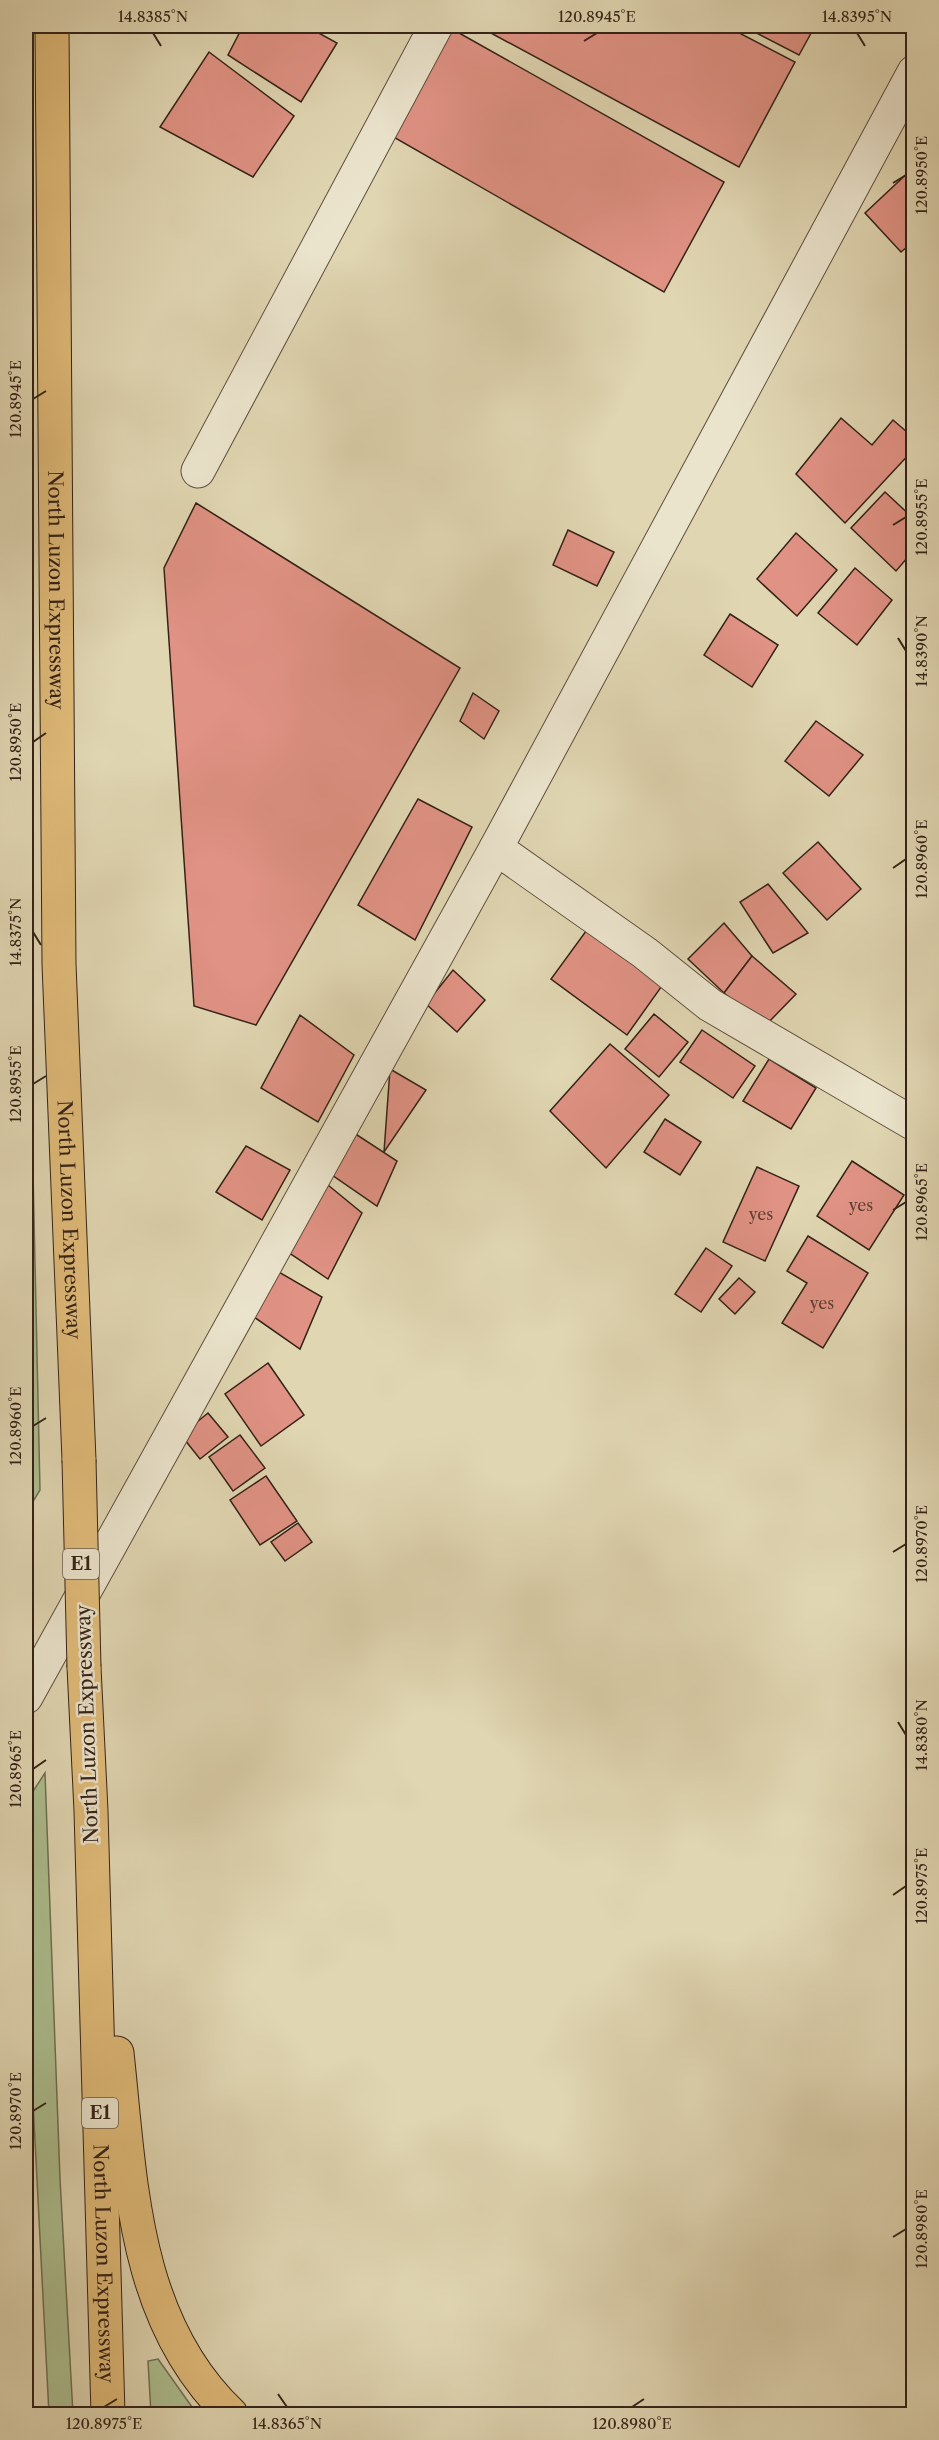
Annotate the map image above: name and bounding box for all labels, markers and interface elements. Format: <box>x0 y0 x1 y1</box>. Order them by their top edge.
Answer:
text: 14.8385°N <box>118 7 188 26</box>
text: 120.8945°E <box>558 7 636 26</box>
text: 14.8395°N <box>822 7 892 26</box>
text: 120.8950°E <box>912 136 931 214</box>
text: 120.8945°E <box>6 360 25 438</box>
street label: North Luzon Expressway <box>43 470 69 711</box>
text: 120.8955°E <box>912 478 931 556</box>
text: 14.8390°N <box>912 615 931 687</box>
text: 120.8950°E <box>6 703 25 781</box>
text: 120.8960°E <box>912 819 931 899</box>
text: 14.8375°N <box>6 898 25 966</box>
text: 120.8955°E <box>6 1045 25 1123</box>
street label: North Luzon Expressway <box>53 1100 86 1341</box>
text: 120.8965°E <box>912 1163 931 1241</box>
house number: yes <box>848 1195 873 1215</box>
house number: yes <box>748 1204 773 1224</box>
house number: yes <box>809 1293 834 1313</box>
text: 120.8960°E <box>6 1386 25 1466</box>
text: 120.8970°E <box>912 1505 931 1583</box>
road number: E1 <box>63 1549 99 1579</box>
street label: North Luzon Expressway <box>71 1603 103 1844</box>
text: 14.8380°N <box>912 1699 931 1771</box>
text: 120.8965°E <box>6 1730 25 1808</box>
text: 120.8975°E <box>912 1848 931 1924</box>
text: 120.8970°E <box>6 2072 25 2150</box>
road number: E1 <box>82 2098 118 2128</box>
street label: North Luzon Expressway <box>88 2144 119 2384</box>
text: 120.8980°E <box>912 2189 931 2269</box>
text: 120.8975°E <box>66 2414 142 2433</box>
text: 14.8365°N <box>252 2414 322 2433</box>
text: 120.8980°E <box>592 2414 672 2433</box>

